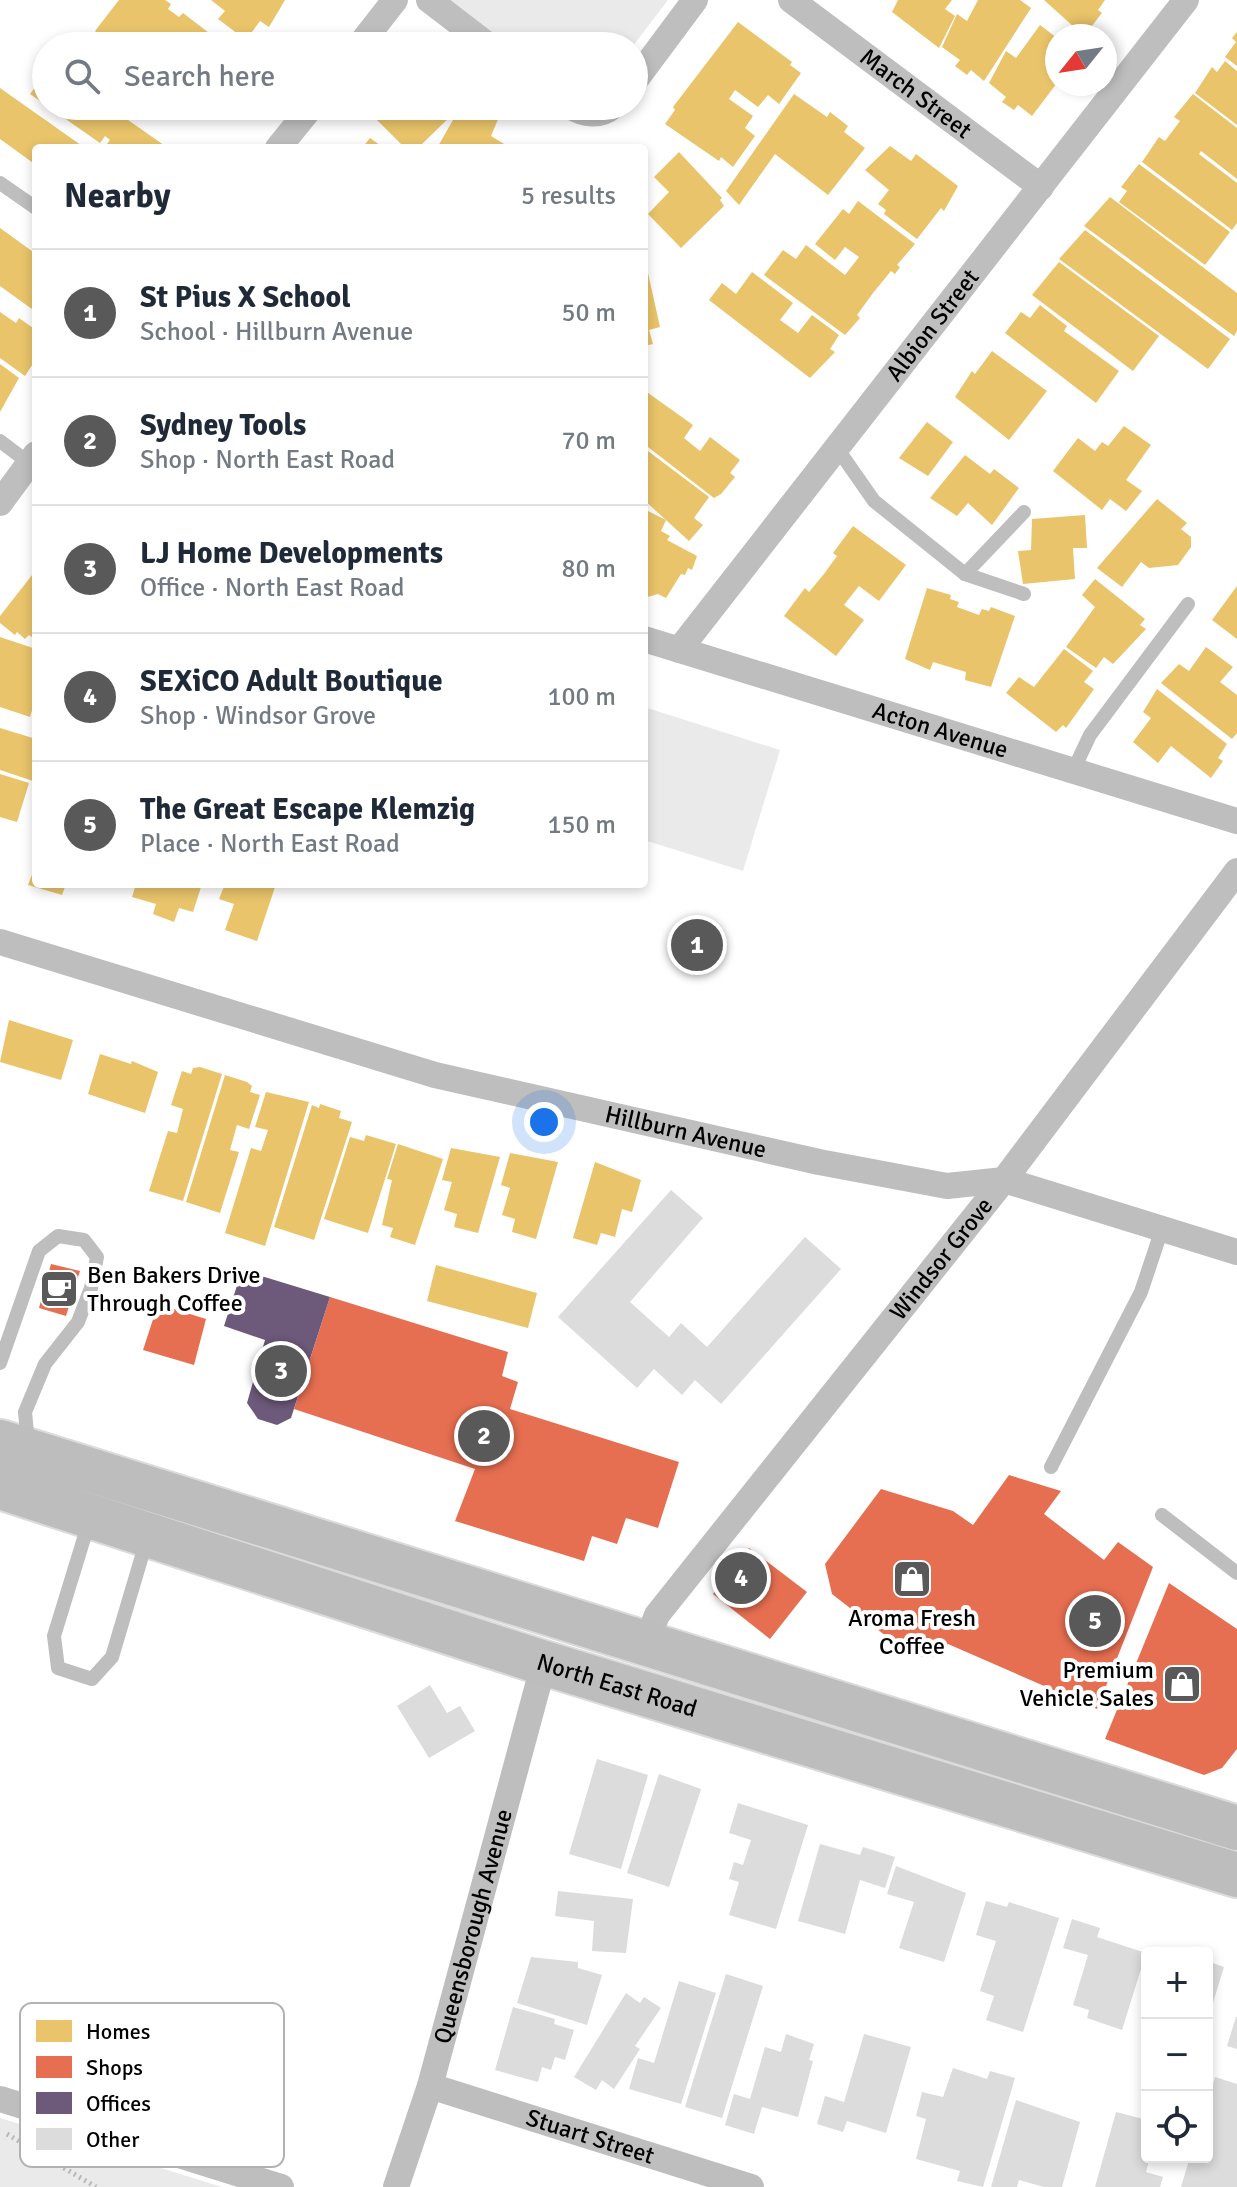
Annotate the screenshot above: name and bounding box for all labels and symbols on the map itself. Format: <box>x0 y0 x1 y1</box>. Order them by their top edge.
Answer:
north arrow <box>1045 24 1117 96</box>
street label: March Street <box>854 42 978 145</box>
street label: Albion Street <box>879 263 985 387</box>
street label: Acton Avenue <box>869 695 1012 765</box>
pin: 1 <box>671 915 723 975</box>
street label: Hillburn Avenue <box>602 1099 769 1165</box>
your location <box>524 1102 564 1142</box>
street label: Windsor Grove <box>883 1191 999 1326</box>
place label: Ben Bakers Drive Through Coffee <box>87 1260 260 1318</box>
cafe icon: Ben Bakers Drive Through Coffee <box>38 1268 80 1310</box>
pin: 3 <box>255 1341 307 1401</box>
pin: 2 <box>458 1406 510 1466</box>
pin: 4 <box>715 1548 767 1608</box>
shop icon: Aroma Fresh Coffee <box>891 1558 933 1600</box>
pin: 5 <box>1069 1591 1121 1651</box>
place label: Aroma Fresh Coffee <box>848 1603 976 1661</box>
street label: North East Road <box>533 1647 701 1724</box>
place label: Premium Vehicle Sales <box>1020 1655 1154 1713</box>
shop icon: Premium Vehicle Sales <box>1161 1663 1203 1705</box>
street label: Queensborough Avenue <box>427 1806 519 2047</box>
legend <box>20 2003 284 2167</box>
text: Homes <box>86 2018 150 2045</box>
text: Shops <box>86 2054 143 2081</box>
text: Offices <box>86 2090 151 2117</box>
street label: Stuart Street <box>522 2102 658 2171</box>
text: Other <box>86 2126 139 2153</box>

